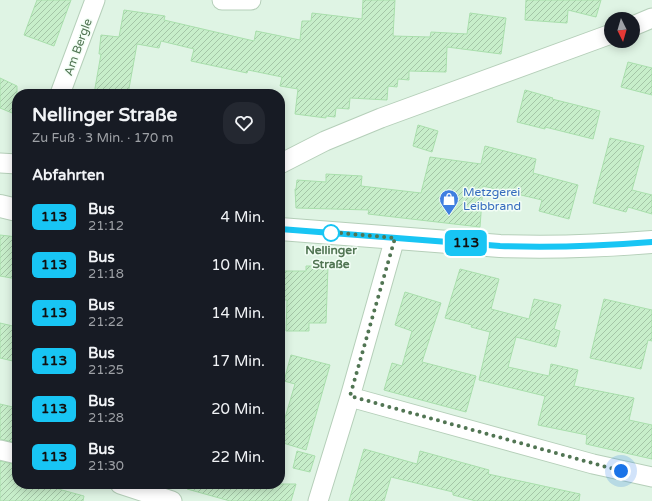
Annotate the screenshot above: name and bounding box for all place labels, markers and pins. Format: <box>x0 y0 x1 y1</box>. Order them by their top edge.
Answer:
place label: Metzgerei Leibbrand <box>463 185 521 213</box>
shop icon: Metzgerei Leibbrand <box>438 188 460 216</box>
marker: Nellinger Straße <box>322 224 340 242</box>
place label: Nellinger Straße <box>305 243 357 271</box>

